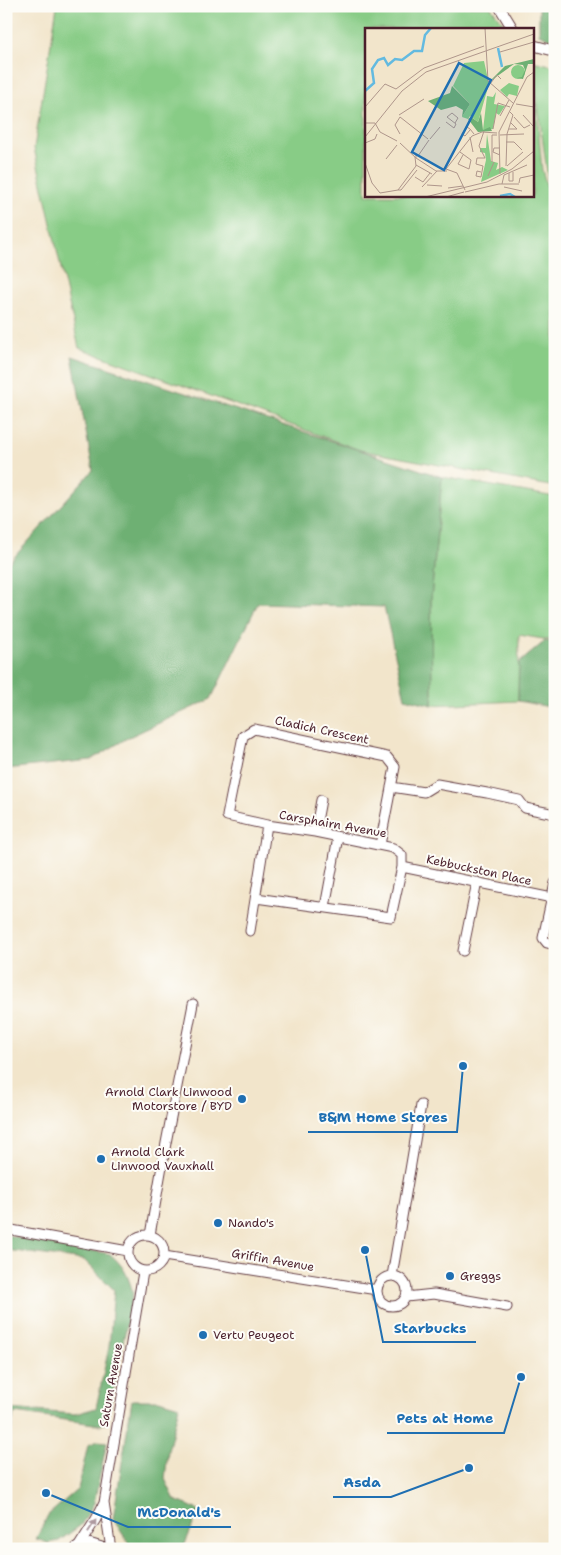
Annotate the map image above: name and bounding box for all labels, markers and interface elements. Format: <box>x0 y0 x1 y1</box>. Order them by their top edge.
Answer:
inset map <box>365 28 534 196</box>
street label: Cladich Crescent <box>274 712 370 748</box>
street label: Carsphairn Avenue <box>278 807 388 841</box>
street label: Kebbuckston Place <box>425 851 533 889</box>
place label: Arnold Clark Linwood Motorstore / BYD <box>105 1084 232 1114</box>
marker: Arnold Clark Linwood Motorstore / BYD <box>236 1093 248 1105</box>
callout: B&M Home Stores <box>308 1103 457 1132</box>
text: B&M Home Stores <box>318 1108 448 1126</box>
place label: Arnold Clark Linwood Vauxhall <box>111 1144 214 1174</box>
marker: Arnold Clark Linwood Vauxhall <box>95 1153 107 1165</box>
place label: Nando's <box>228 1215 274 1231</box>
marker: Nando's <box>212 1217 224 1229</box>
street label: Griffin Avenue <box>230 1245 316 1275</box>
place label: Greggs <box>460 1268 501 1284</box>
marker: Greggs <box>444 1270 456 1282</box>
callout: Starbucks <box>383 1313 476 1342</box>
text: Starbucks <box>394 1319 466 1337</box>
place label: Vertu Peugeot <box>213 1327 294 1343</box>
marker: Vertu Peugeot <box>197 1329 209 1341</box>
street label: Saturn Avenue <box>96 1342 126 1428</box>
callout: Pets at Home <box>387 1404 504 1433</box>
text: Pets at Home <box>396 1409 494 1427</box>
callout: Asda <box>333 1468 391 1497</box>
text: Asda <box>343 1473 381 1491</box>
callout: McDonald's <box>128 1498 231 1527</box>
text: McDonald's <box>137 1503 221 1521</box>
one-way arrow <box>87 1520 96 1533</box>

